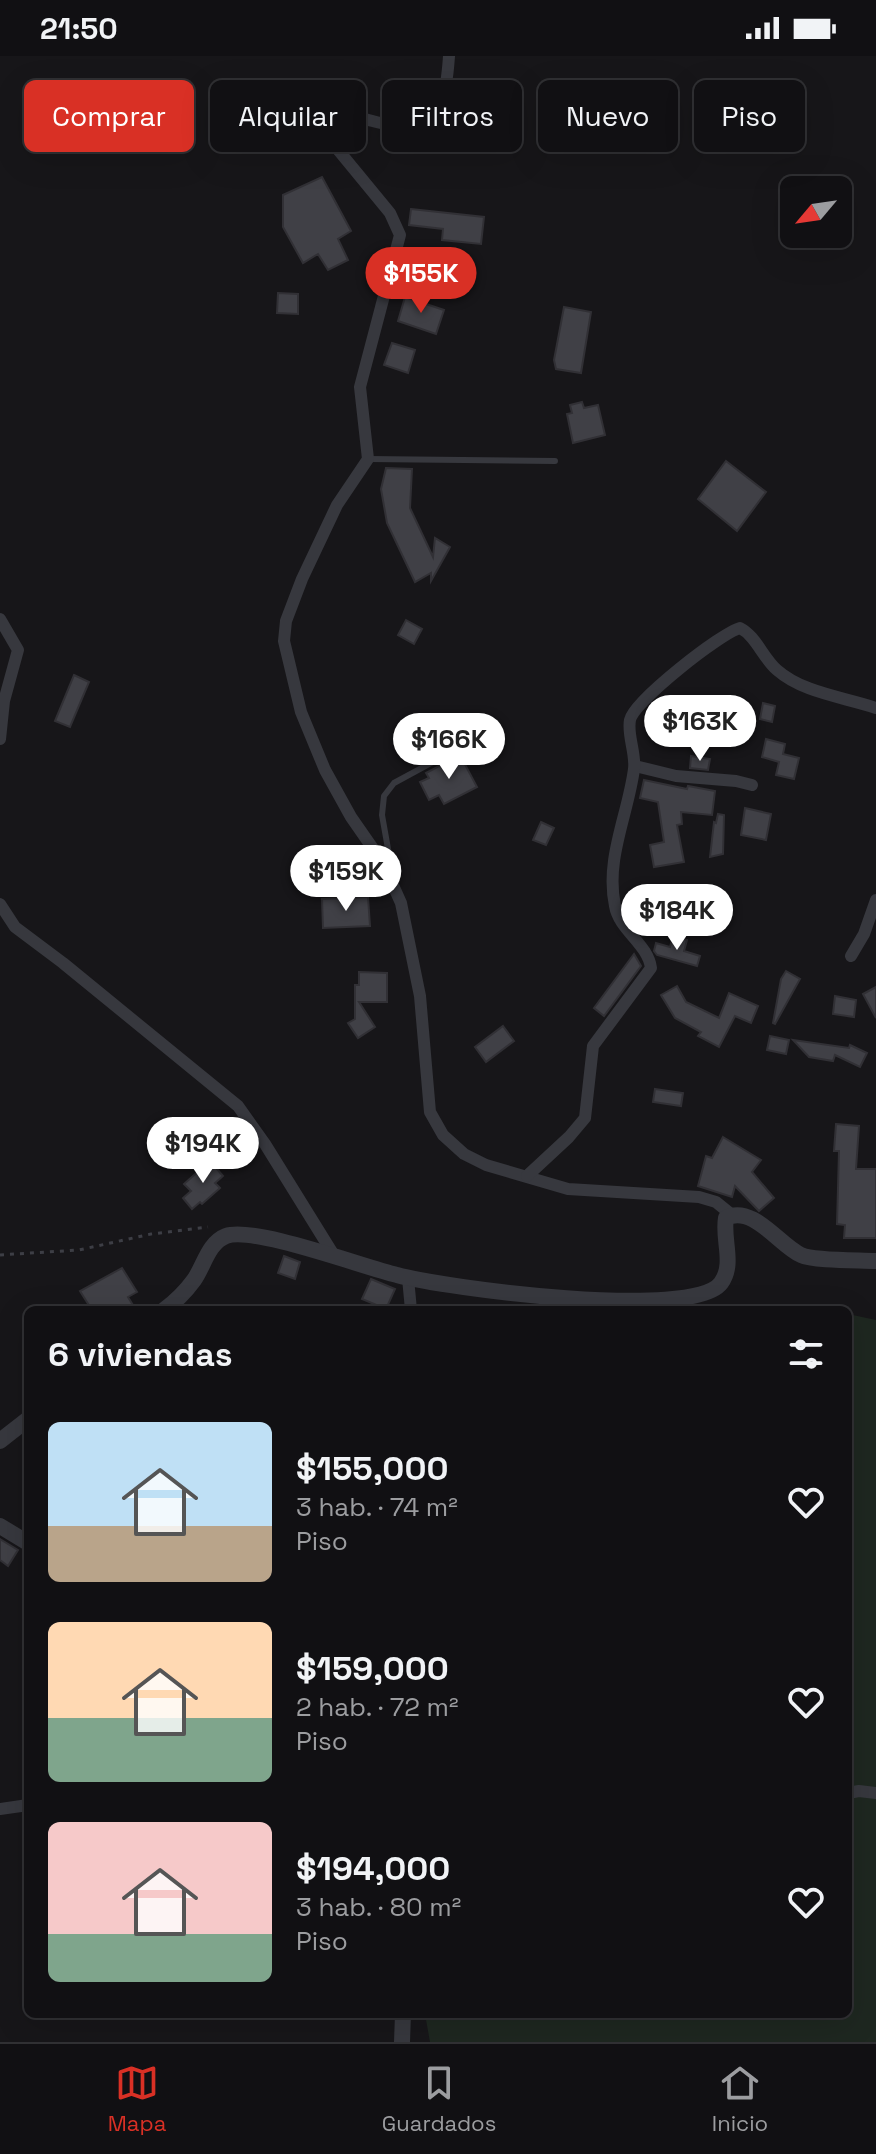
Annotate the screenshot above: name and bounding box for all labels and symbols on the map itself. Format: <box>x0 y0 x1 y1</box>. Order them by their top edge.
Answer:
north arrow <box>780 176 852 248</box>
pin: $155K <box>365 247 477 315</box>
pin: $163K <box>644 695 756 763</box>
pin: $166K <box>393 713 505 781</box>
pin: $159K <box>290 845 402 913</box>
pin: $184K <box>621 884 733 952</box>
pin: $194K <box>147 1117 259 1185</box>

